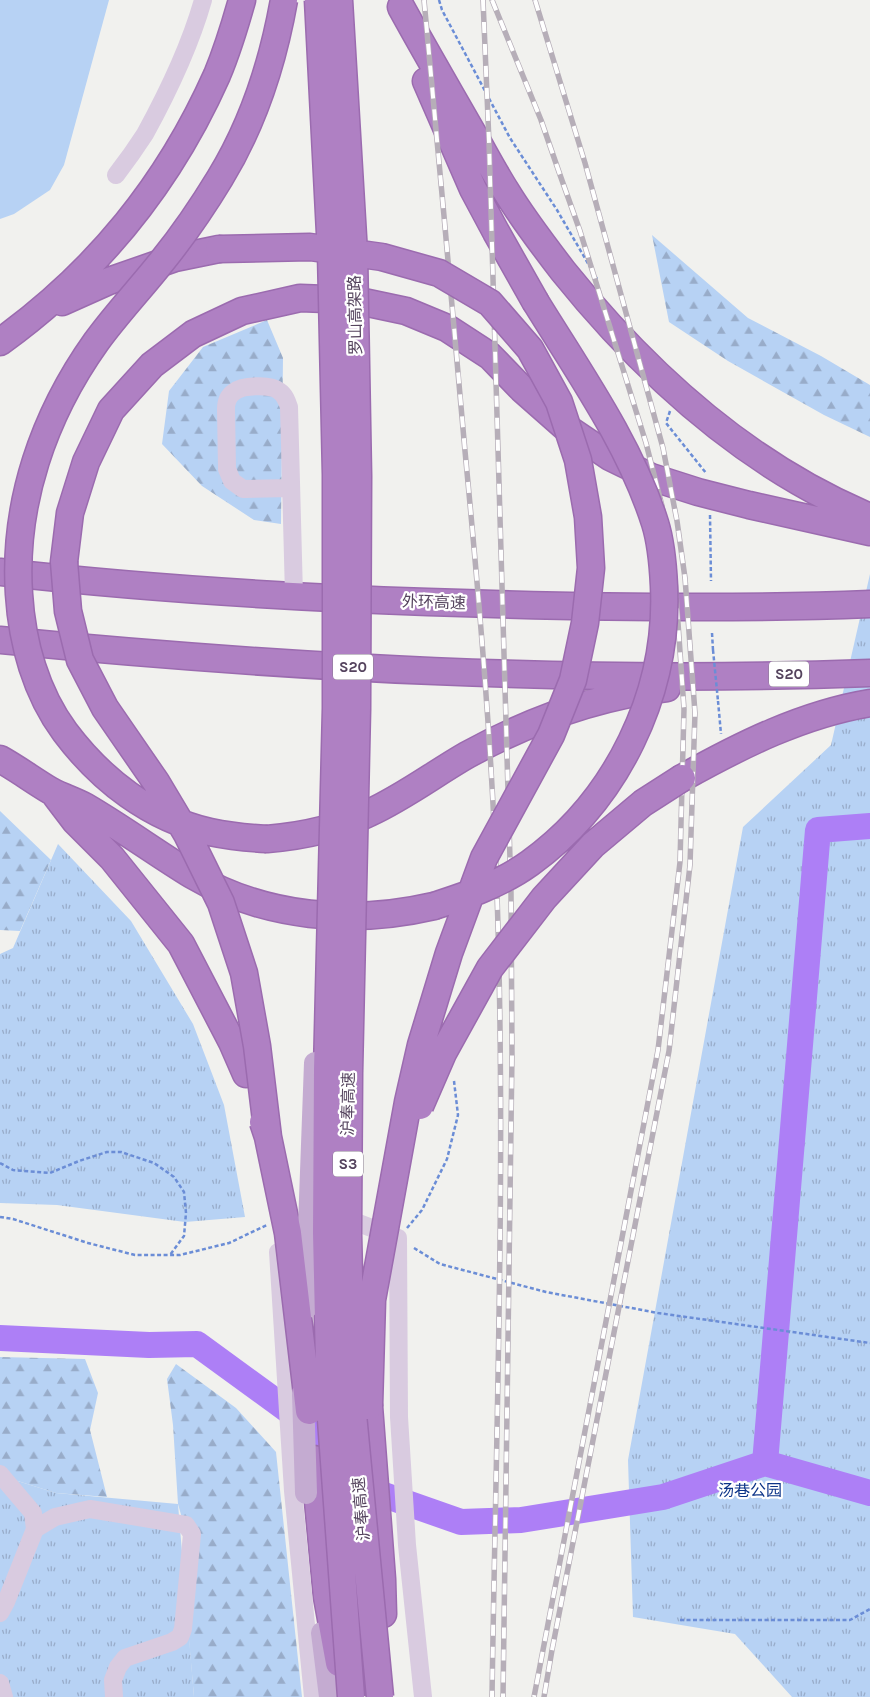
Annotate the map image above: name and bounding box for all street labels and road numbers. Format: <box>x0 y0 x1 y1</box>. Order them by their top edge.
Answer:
street label: 罗山高架路 <box>345 275 365 355</box>
street label: 外环高速 <box>402 591 466 613</box>
road number: S20 <box>333 654 373 680</box>
road number: S20 <box>769 662 809 686</box>
street label: 沪奉高速 <box>338 1072 358 1136</box>
road number: S3 <box>333 1152 363 1176</box>
street label: 沪奉高速 <box>349 1476 373 1542</box>

